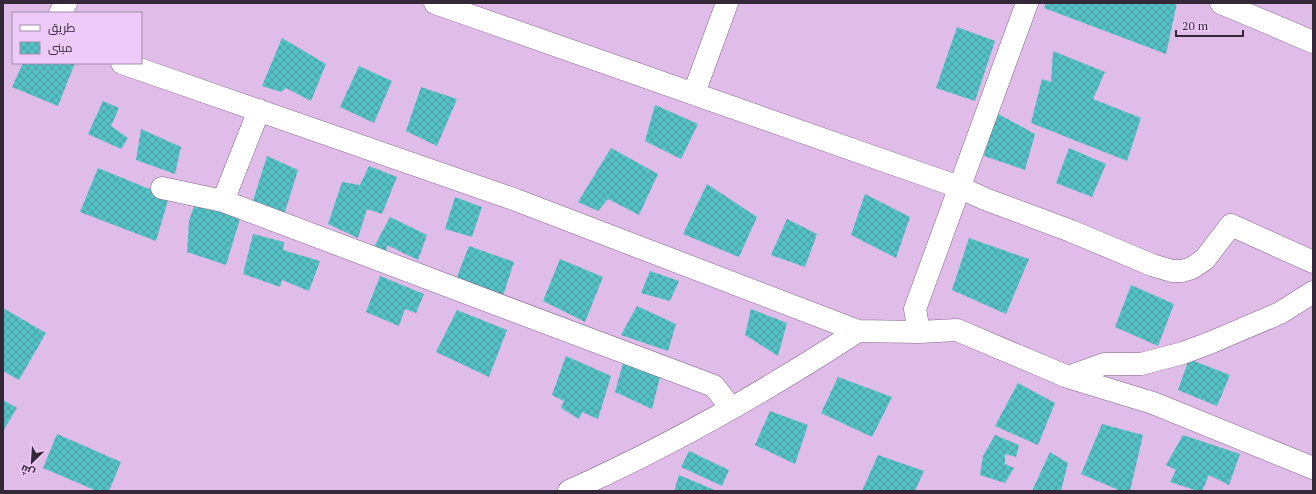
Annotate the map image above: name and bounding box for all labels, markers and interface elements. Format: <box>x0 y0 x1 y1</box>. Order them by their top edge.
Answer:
legend <box>12 12 142 64</box>
scale bar <box>1176 12 1243 38</box>
text: 20 m <box>1182 18 1209 33</box>
text: طريق <box>48 20 76 35</box>
text: مبنى <box>48 40 73 55</box>
north arrow <box>12 442 52 482</box>
text: ش <box>18 462 37 480</box>

